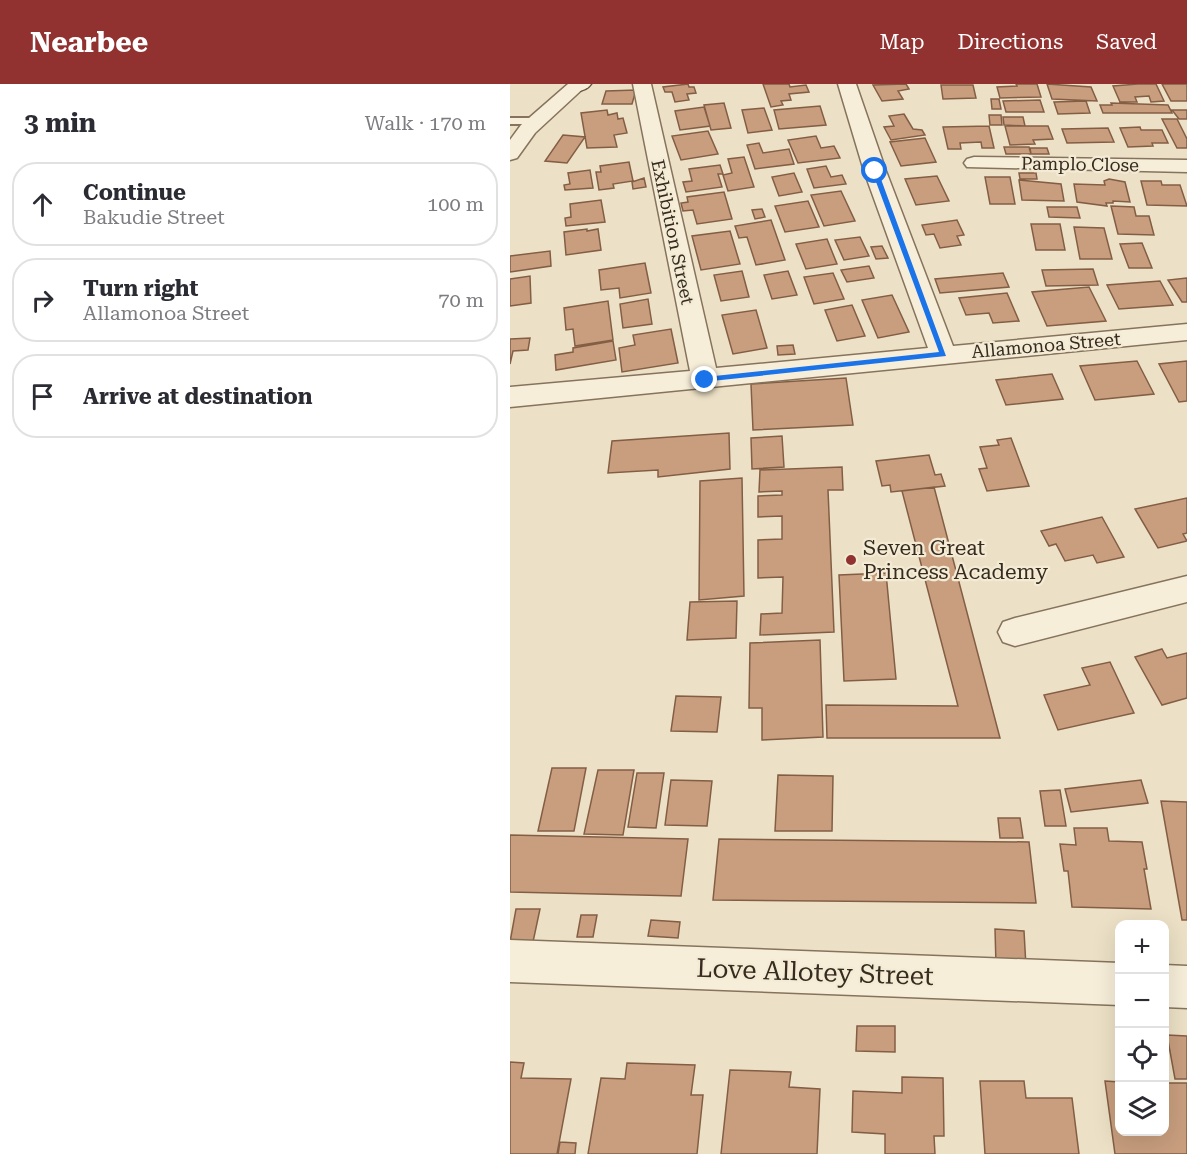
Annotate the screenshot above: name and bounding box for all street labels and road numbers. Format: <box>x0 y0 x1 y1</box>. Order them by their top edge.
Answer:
street label: Pamplo Close <box>1021 152 1139 176</box>
street label: Exhibition Street <box>647 157 699 307</box>
street label: Allamonoa Street <box>971 328 1122 362</box>
street label: Love Allotey Street <box>696 953 935 991</box>

